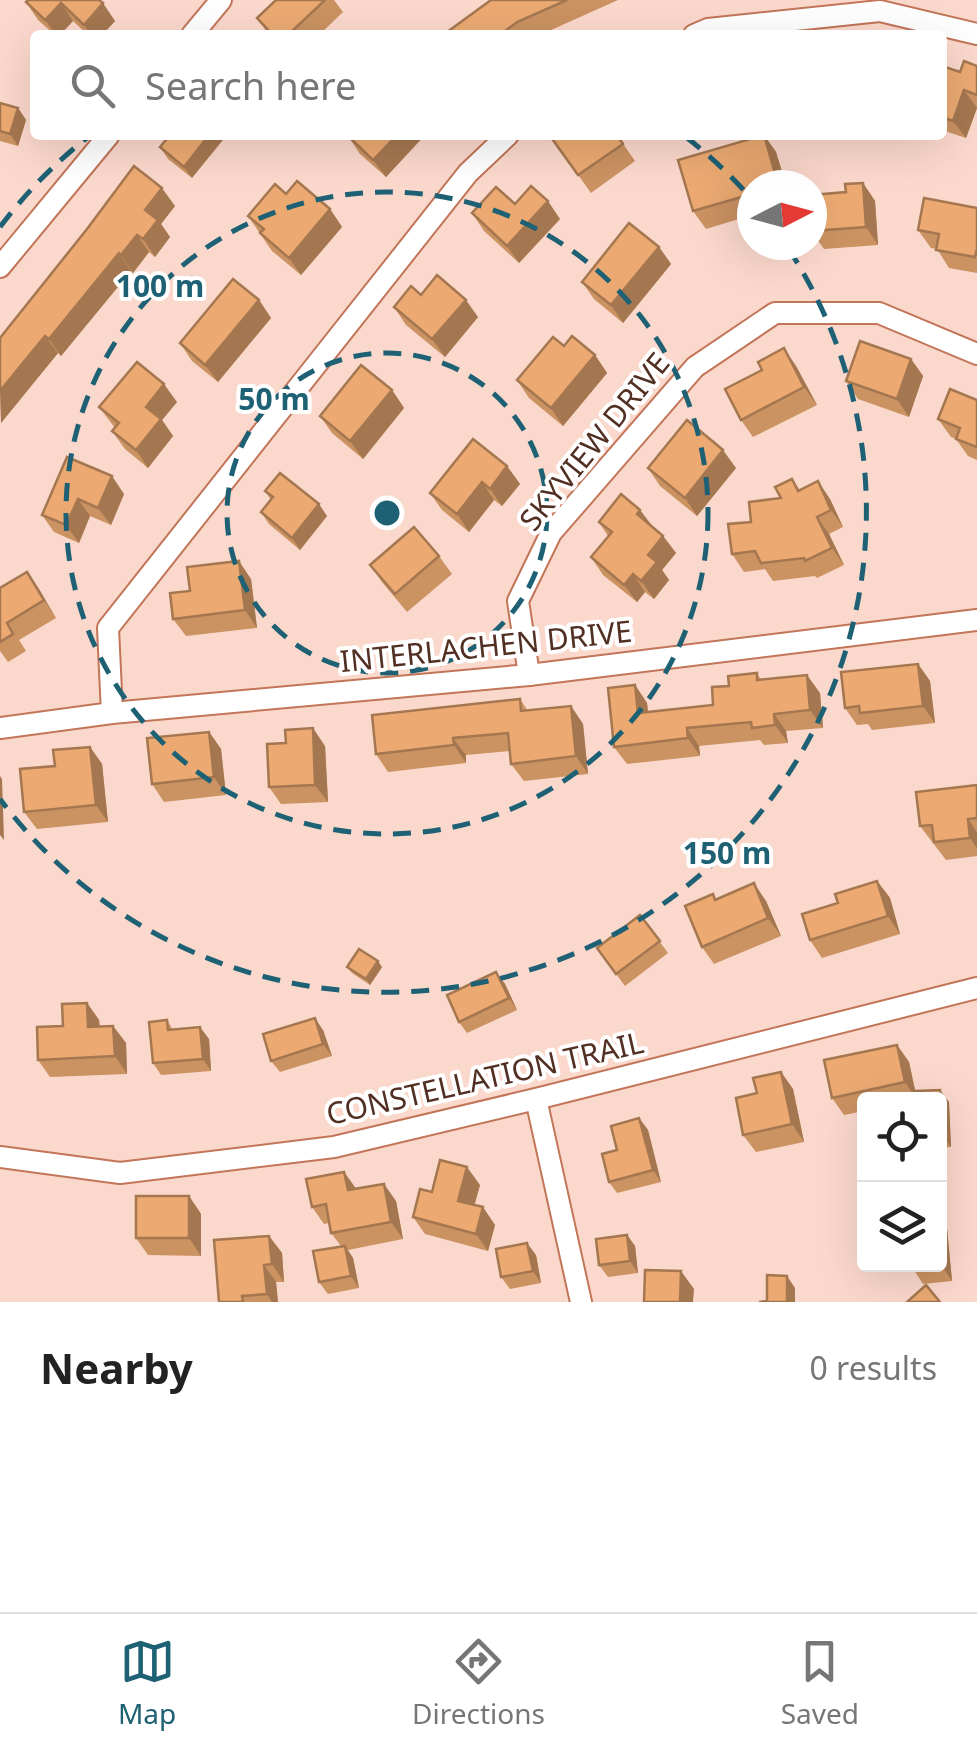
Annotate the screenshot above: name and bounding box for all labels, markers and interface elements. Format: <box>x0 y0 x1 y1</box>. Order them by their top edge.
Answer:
search box <box>30 30 947 140</box>
icon: search <box>65 58 120 113</box>
text: Search here <box>145 59 356 111</box>
north arrow <box>737 170 827 260</box>
text: 100 m <box>116 265 204 306</box>
street label: SKYVIEW DRIVE <box>509 343 678 539</box>
text: 50 m <box>238 378 310 419</box>
centre of rings <box>369 495 405 531</box>
street label: INTERLACHEN DRIVE <box>338 610 634 681</box>
text: 150 m <box>683 832 771 873</box>
street label: CONSTELLATION TRAIL <box>322 1021 647 1134</box>
map controls <box>857 1092 947 1272</box>
button: locate <box>857 1092 947 1182</box>
button: layers <box>857 1182 947 1272</box>
text: Nearby <box>40 1339 193 1396</box>
text: 0 results <box>810 1346 937 1389</box>
tab: Map <box>118 1634 176 1732</box>
tab: Directions <box>412 1634 545 1732</box>
tab: Saved <box>781 1634 859 1732</box>

